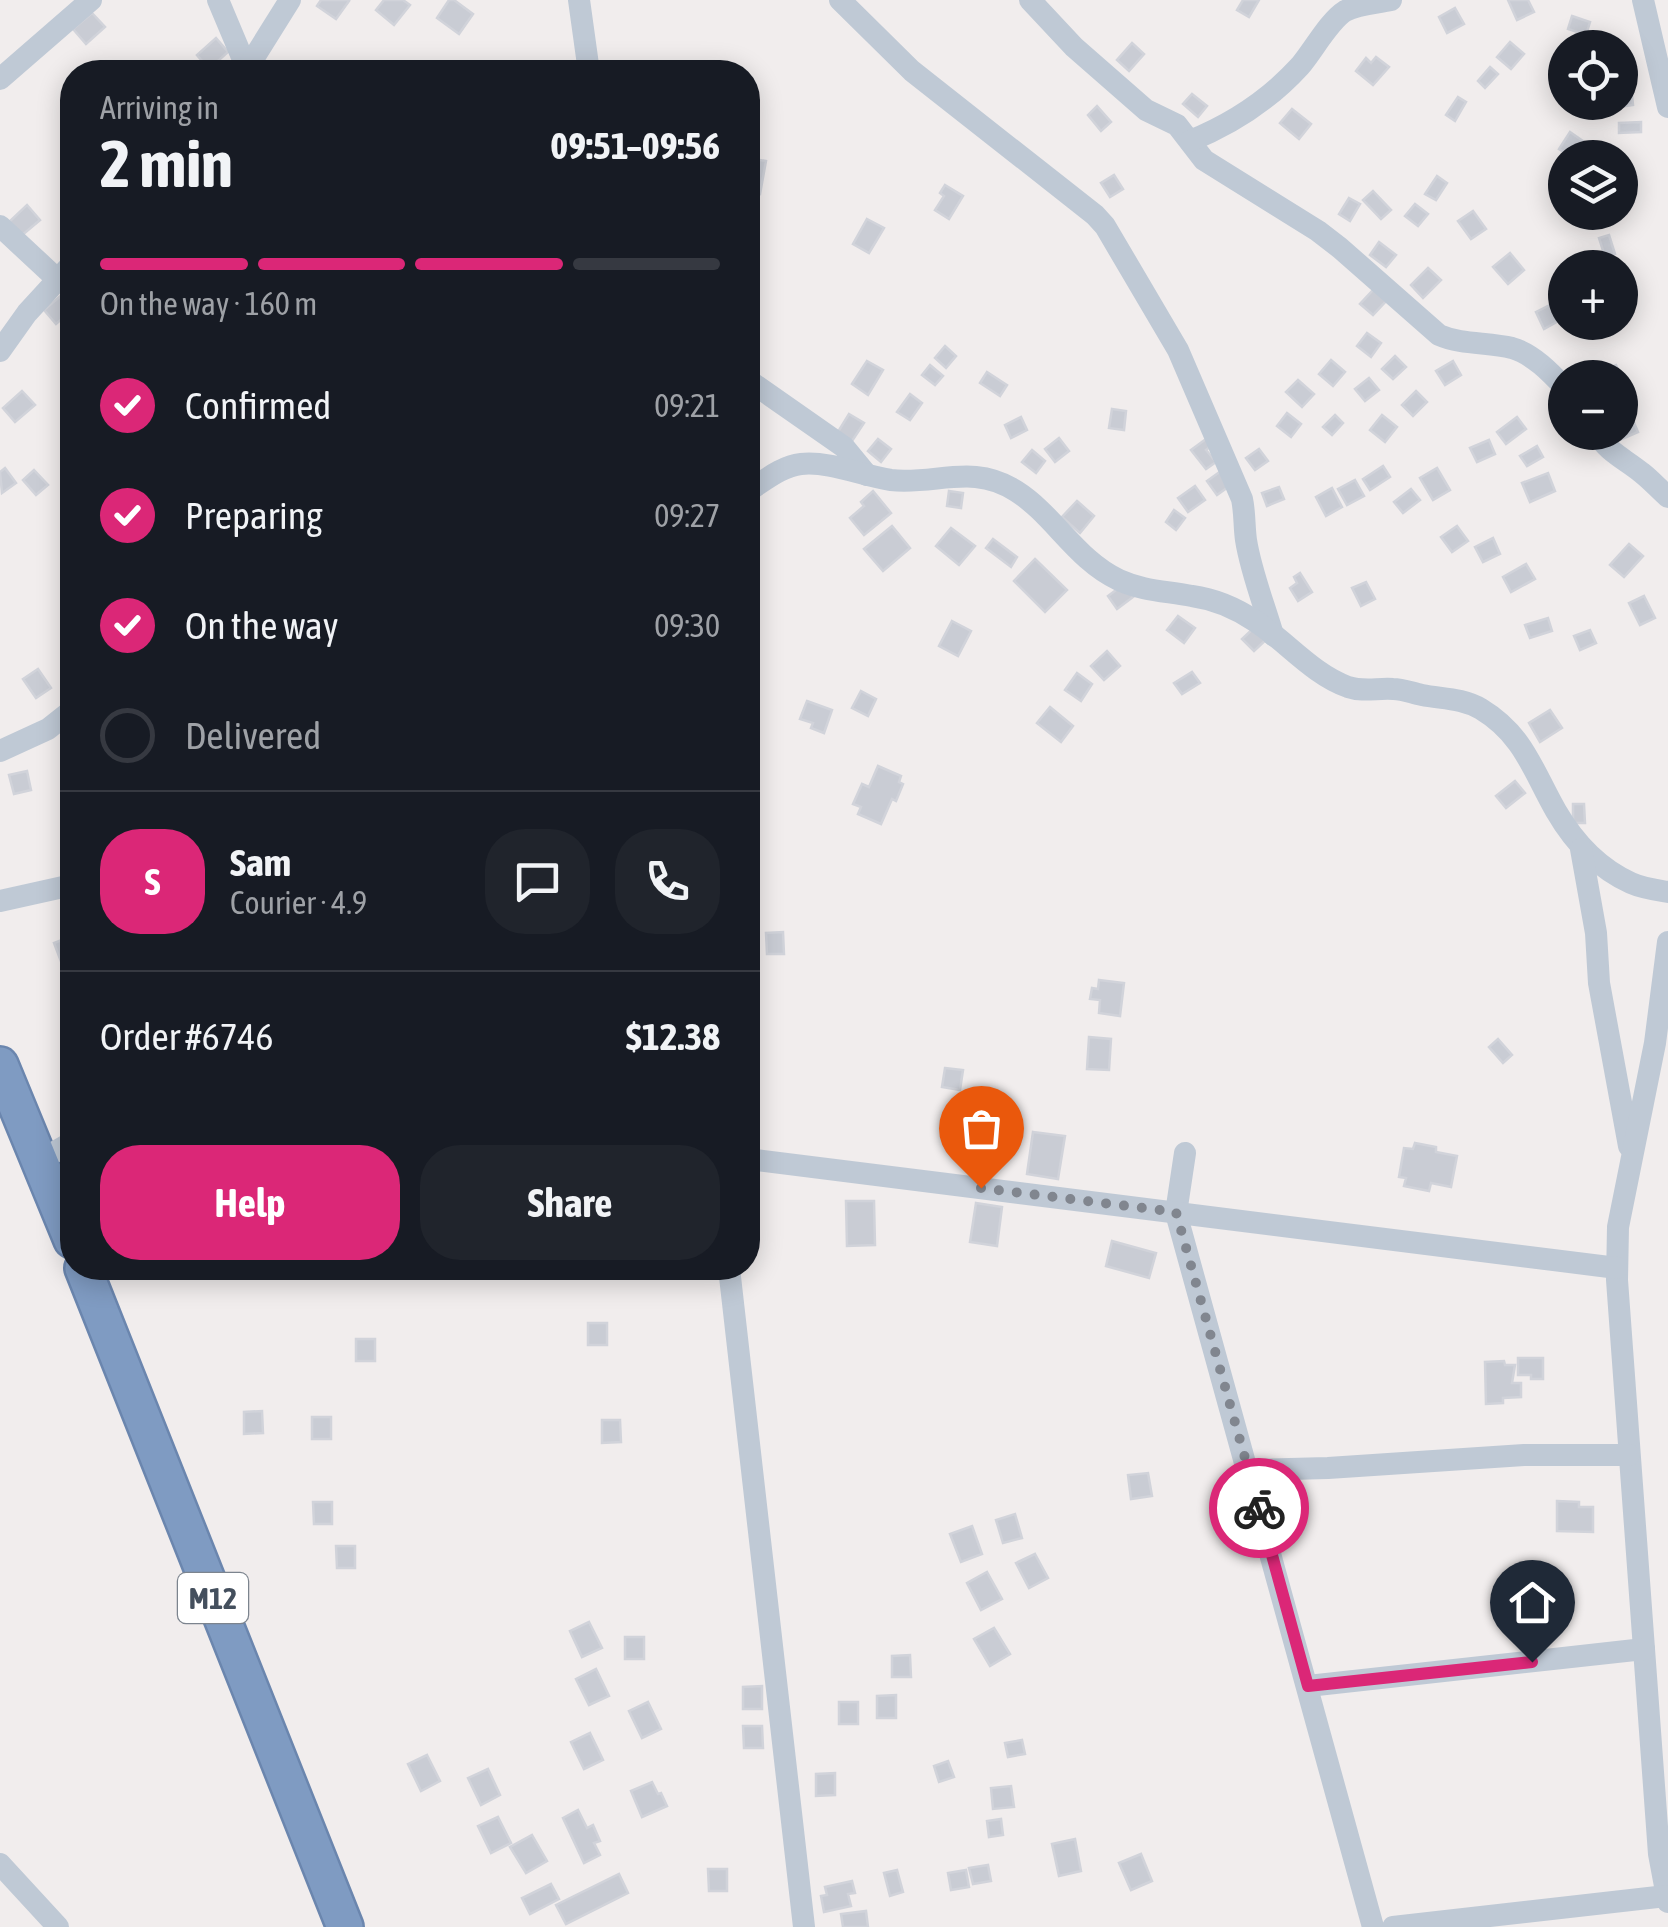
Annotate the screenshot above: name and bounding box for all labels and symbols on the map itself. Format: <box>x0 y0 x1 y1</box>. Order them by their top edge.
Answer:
pin <box>939 1086 1024 1189</box>
courier <box>1209 1458 1309 1558</box>
pin <box>1490 1560 1575 1663</box>
road number: M12 <box>178 1573 248 1623</box>

